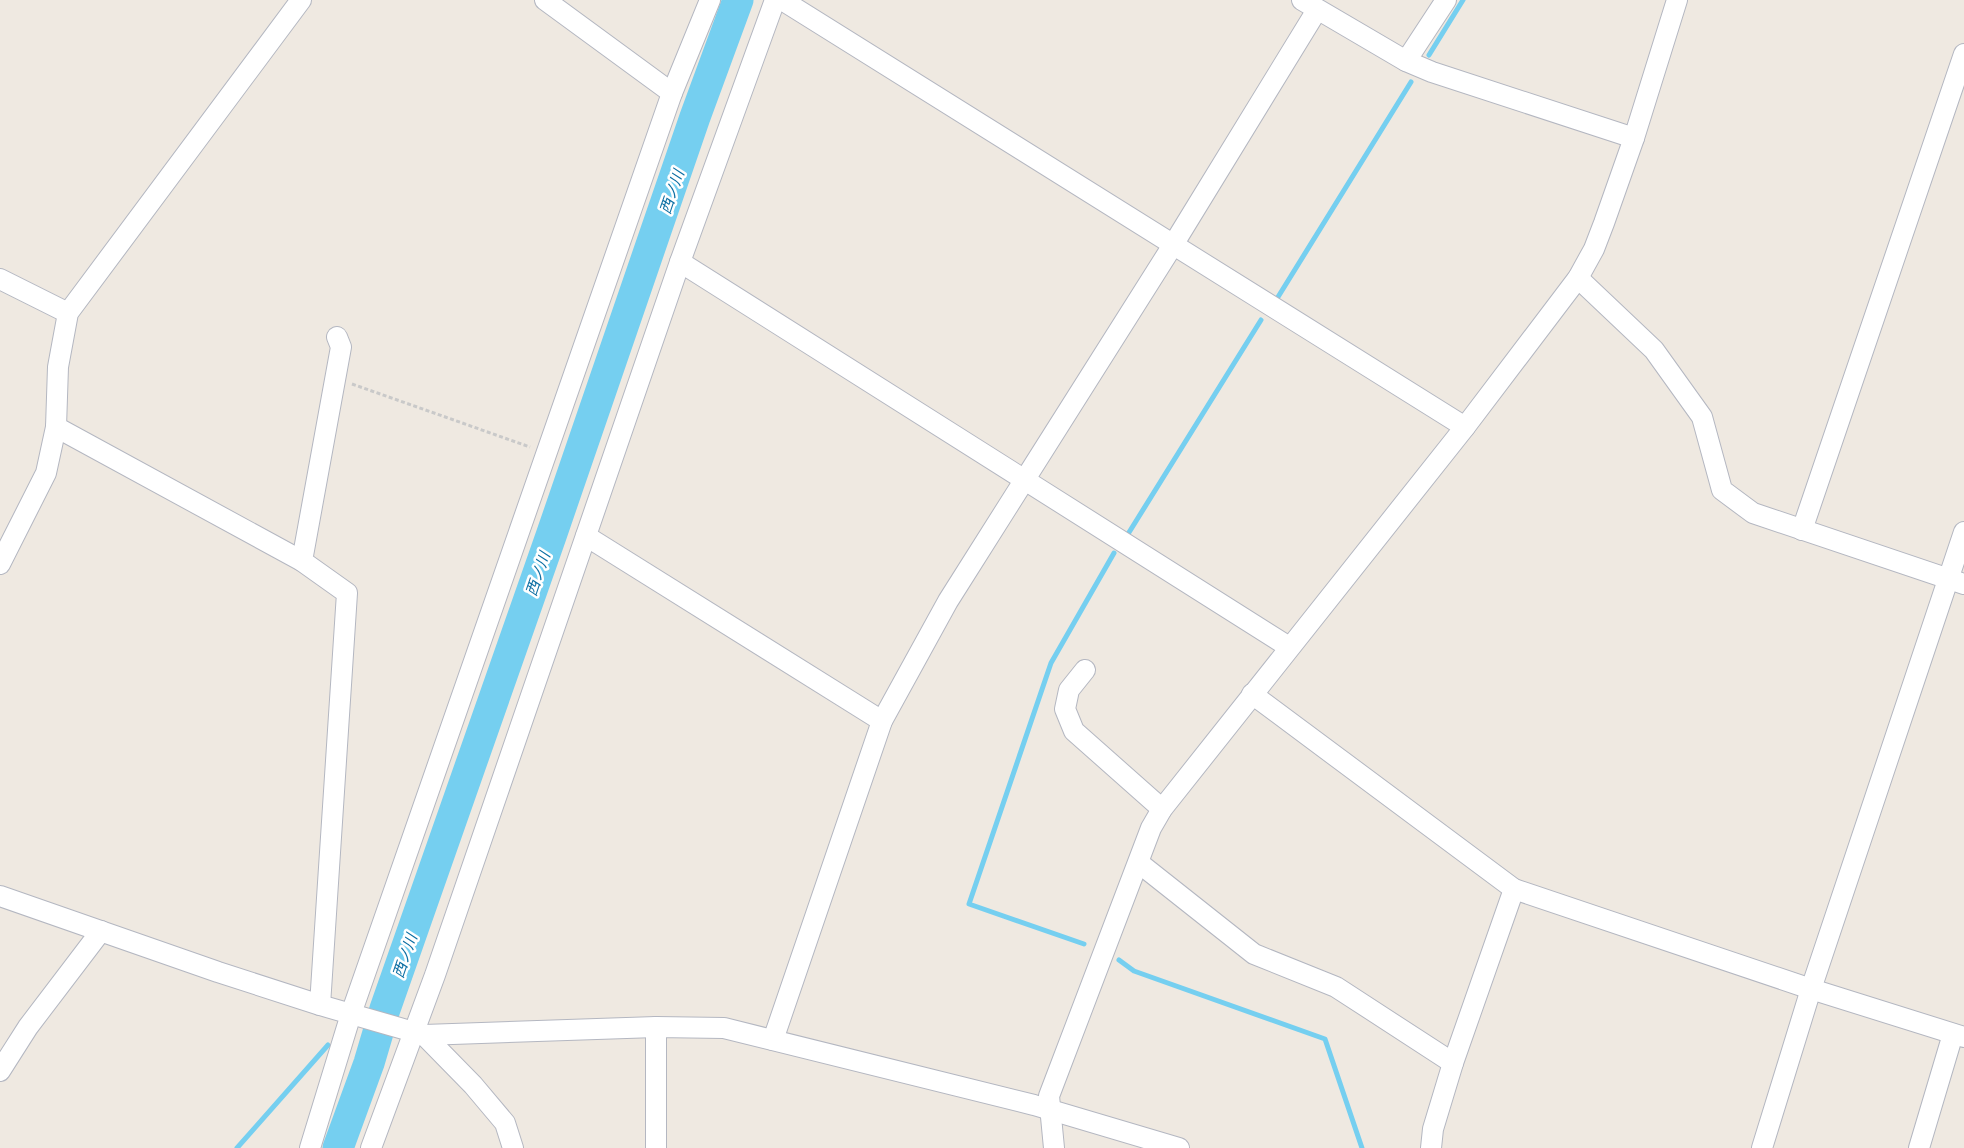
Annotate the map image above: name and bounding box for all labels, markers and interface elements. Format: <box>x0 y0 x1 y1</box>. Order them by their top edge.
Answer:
water label: 西ノ川 <box>658 167 688 216</box>
water label: 西ノ川 <box>524 549 554 598</box>
water label: 西ノ川 <box>391 931 421 980</box>

